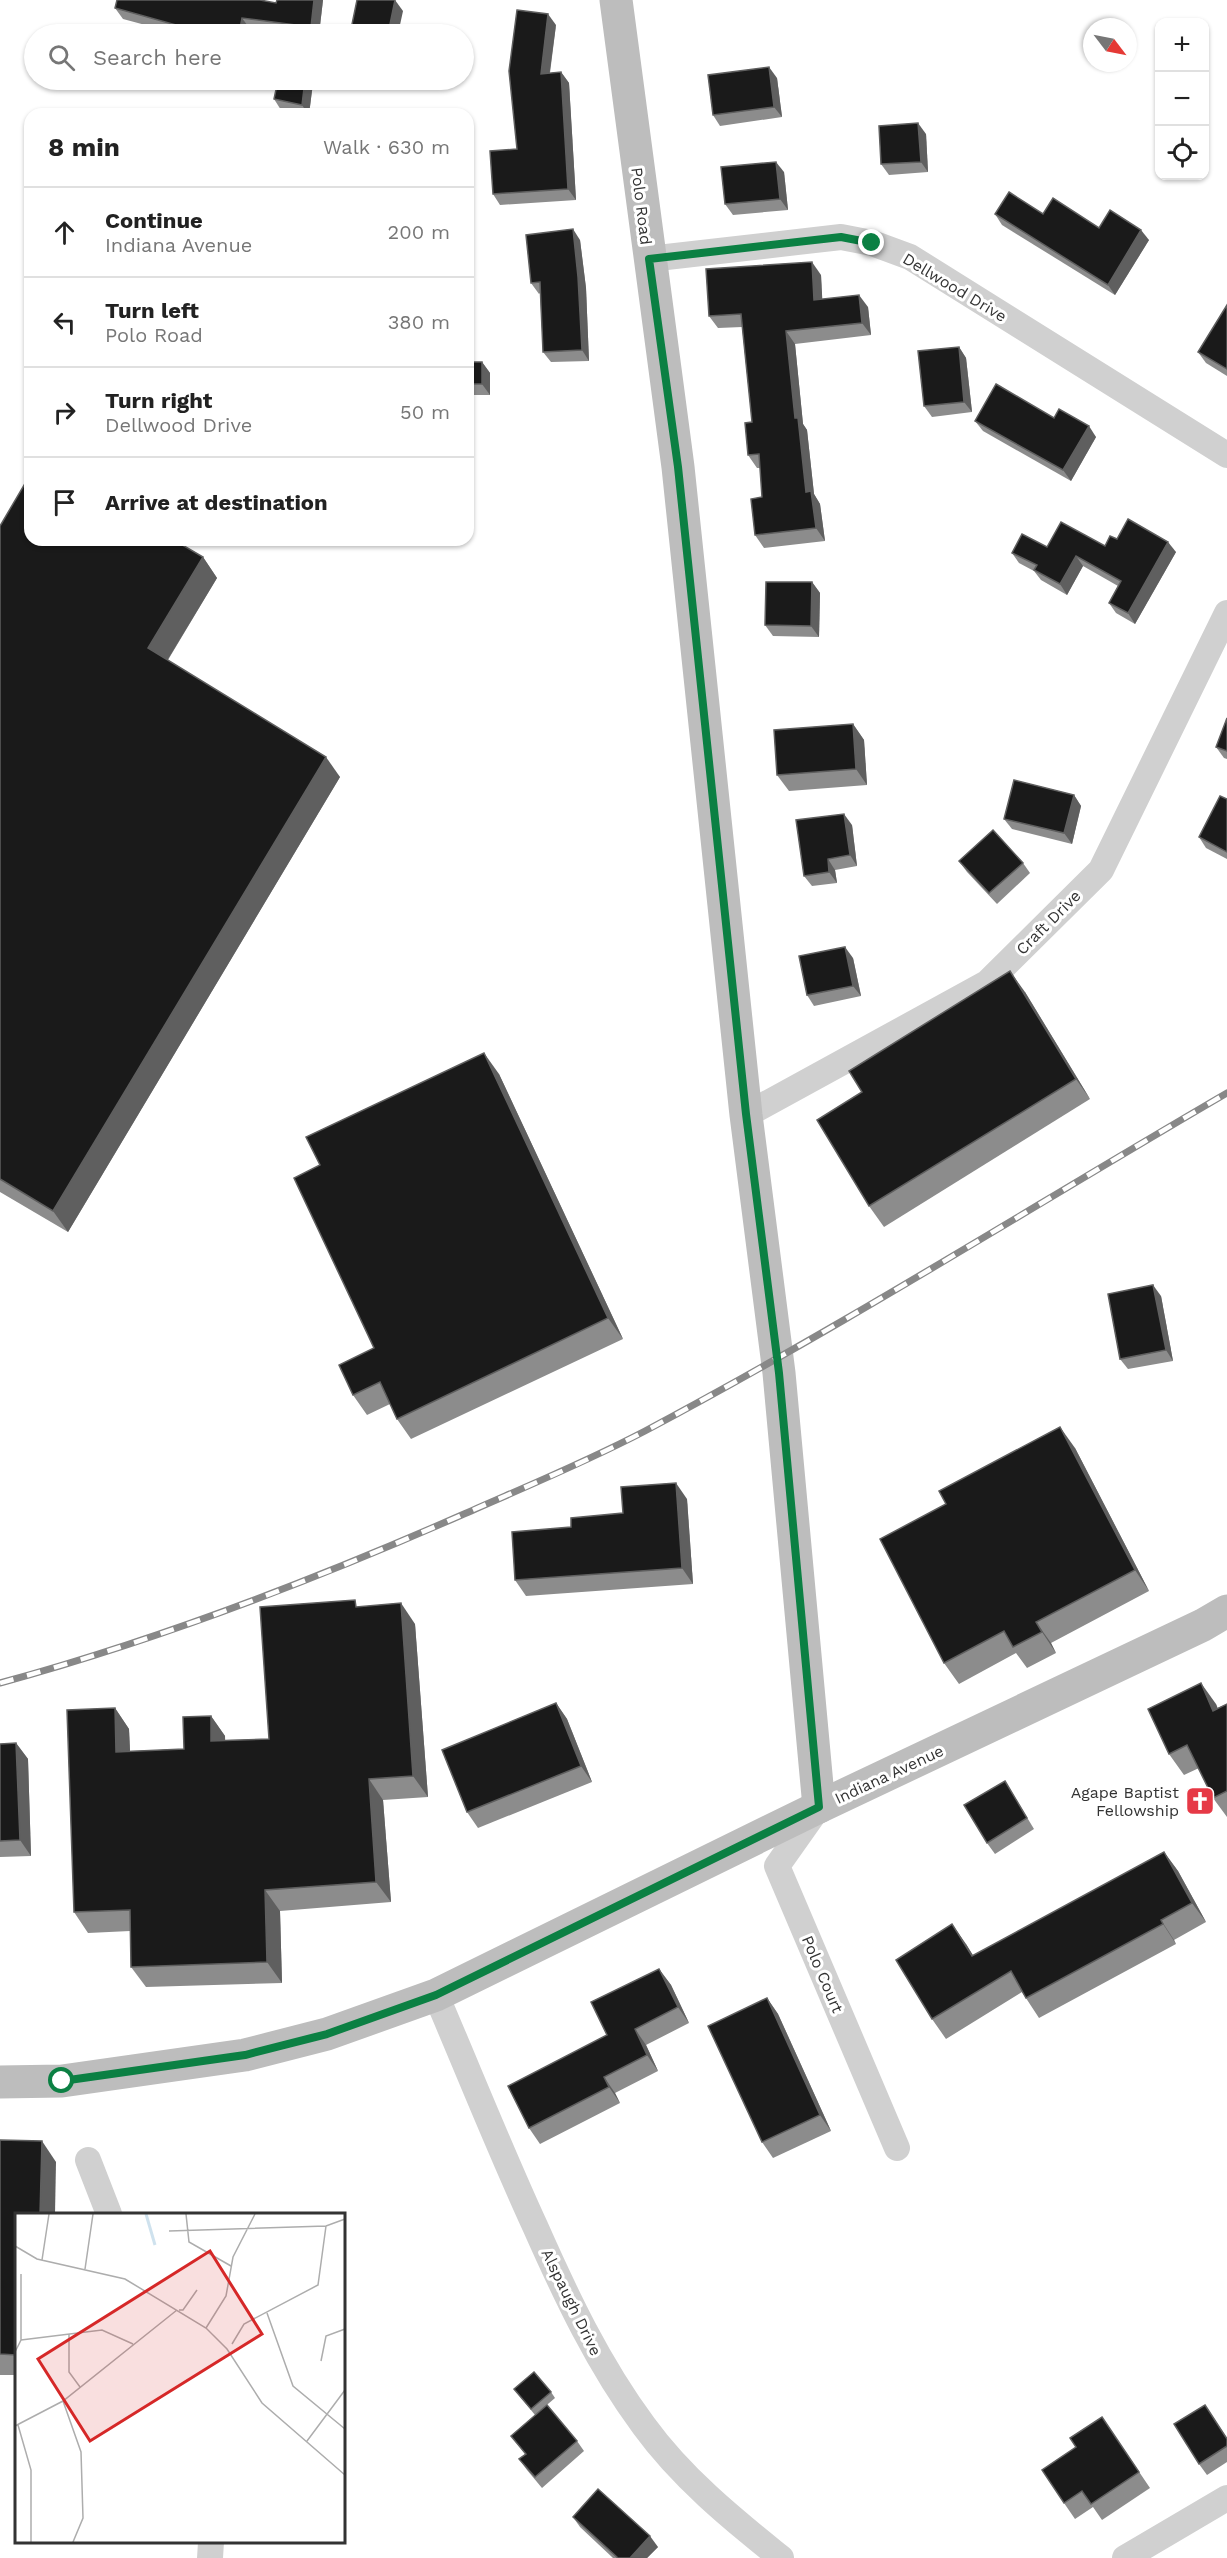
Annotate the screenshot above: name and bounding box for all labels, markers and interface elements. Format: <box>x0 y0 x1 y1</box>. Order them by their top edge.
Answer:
north arrow <box>1083 18 1137 72</box>
map controls <box>1155 18 1209 180</box>
button: + <box>1155 18 1209 72</box>
search box <box>24 24 474 90</box>
icon: search <box>45 41 78 74</box>
text: Search here <box>93 45 222 70</box>
button: − <box>1155 72 1209 126</box>
button: locate <box>1155 126 1209 180</box>
text: 8 min <box>48 132 120 162</box>
text: Walk · 630 m <box>323 135 450 159</box>
street label: Polo Road <box>627 166 656 246</box>
text: Continue <box>105 208 203 233</box>
icon: ahead <box>48 216 81 249</box>
text: 200 m <box>388 220 450 244</box>
route end <box>858 229 884 255</box>
text: Indiana Avenue <box>105 233 252 257</box>
street label: Dellwood Drive <box>899 249 1010 326</box>
text: Turn left <box>105 298 199 323</box>
icon: left <box>48 306 81 339</box>
text: 380 m <box>388 310 450 334</box>
text: Polo Road <box>105 323 203 347</box>
text: Turn right <box>105 388 212 413</box>
icon: right <box>48 396 81 429</box>
text: 50 m <box>400 400 450 424</box>
text: Dellwood Drive <box>105 413 252 437</box>
icon: arrive <box>48 486 81 519</box>
text: Arrive at destination <box>105 490 328 515</box>
street label: Craft Drive <box>1012 886 1085 959</box>
street label: Indiana Avenue <box>832 1741 947 1808</box>
place label: Agape Baptist Fellowship <box>1071 1783 1179 1820</box>
church icon: Agape Baptist Fellowship <box>1184 1785 1216 1817</box>
street label: Polo Court <box>798 1933 847 2016</box>
route start <box>48 2067 74 2093</box>
inset map <box>15 2213 345 2543</box>
street label: Alspaugh Drive <box>537 2246 606 2359</box>

